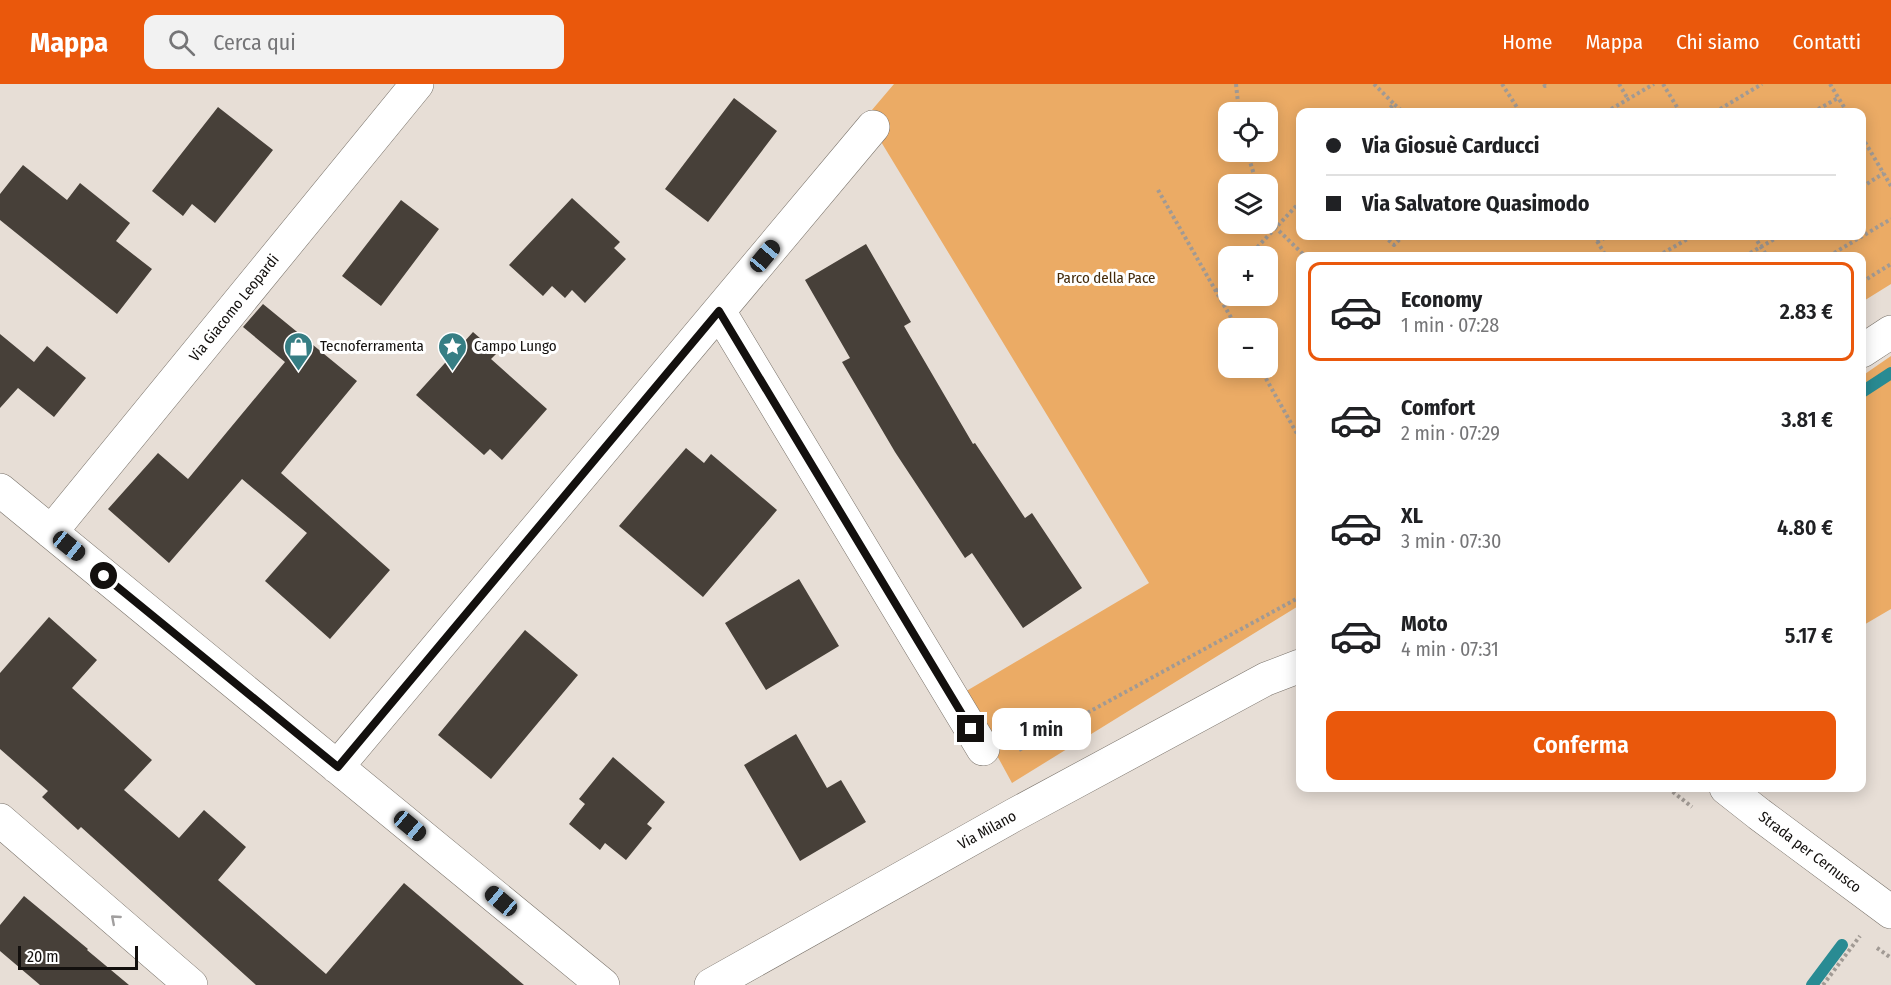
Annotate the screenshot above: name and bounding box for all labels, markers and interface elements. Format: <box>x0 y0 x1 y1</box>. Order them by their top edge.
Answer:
search box <box>144 15 564 69</box>
text: Mappa <box>30 26 108 59</box>
icon: search <box>165 26 198 59</box>
text: Cerca qui <box>213 29 296 56</box>
text: Home <box>1502 29 1552 55</box>
text: Mappa <box>1585 29 1643 55</box>
text: Chi siamo <box>1676 29 1760 55</box>
text: Contatti <box>1793 29 1861 55</box>
map controls <box>1218 102 1278 378</box>
button: locate <box>1218 102 1278 162</box>
text: Via Giosuè Carducci <box>1362 132 1540 159</box>
button: layers <box>1218 174 1278 234</box>
text: Via Salvatore Quasimodo <box>1362 190 1590 217</box>
car <box>747 236 783 276</box>
button: + <box>1218 246 1278 306</box>
street label: Via Giacomo Leopardi <box>185 251 283 365</box>
park label: Parco della Pace <box>1057 269 1155 287</box>
icon: car <box>1329 285 1383 339</box>
text: Economy <box>1401 286 1482 313</box>
text: 2.83 € <box>1780 298 1833 325</box>
text: 1 min · 07:28 <box>1401 313 1499 337</box>
button: − <box>1218 318 1278 378</box>
shop icon: Tecnoferramenta <box>283 330 315 372</box>
place icon: Campo Lungo <box>437 330 469 372</box>
place label: Tecnoferramenta <box>320 337 424 355</box>
place label: Campo Lungo <box>474 337 557 355</box>
icon: car <box>1329 393 1383 447</box>
text: Comfort <box>1401 394 1475 421</box>
text: 3.81 € <box>1781 406 1833 433</box>
text: 2 min · 07:29 <box>1401 421 1500 445</box>
icon: car <box>1329 501 1383 555</box>
text: XL <box>1401 502 1423 529</box>
text: 4.80 € <box>1777 514 1833 541</box>
car <box>49 528 89 564</box>
text: 3 min · 07:30 <box>1401 529 1501 553</box>
route start <box>90 562 117 589</box>
icon: car <box>1329 609 1383 663</box>
text: Moto <box>1401 610 1448 637</box>
text: 5.17 € <box>1785 622 1833 649</box>
text: 4 min · 07:31 <box>1401 637 1499 661</box>
callout: 1 min <box>992 708 1091 750</box>
button: Conferma <box>1326 711 1836 780</box>
route end <box>957 715 984 742</box>
text: 1 min <box>1020 717 1063 741</box>
street label: Via Milano <box>955 807 1019 853</box>
car <box>390 808 430 844</box>
street label: Strada per Cernusco <box>1755 808 1865 896</box>
car <box>481 883 521 919</box>
one-way arrow <box>111 915 122 926</box>
scale bar <box>18 943 138 970</box>
text: 20 m <box>27 947 58 966</box>

